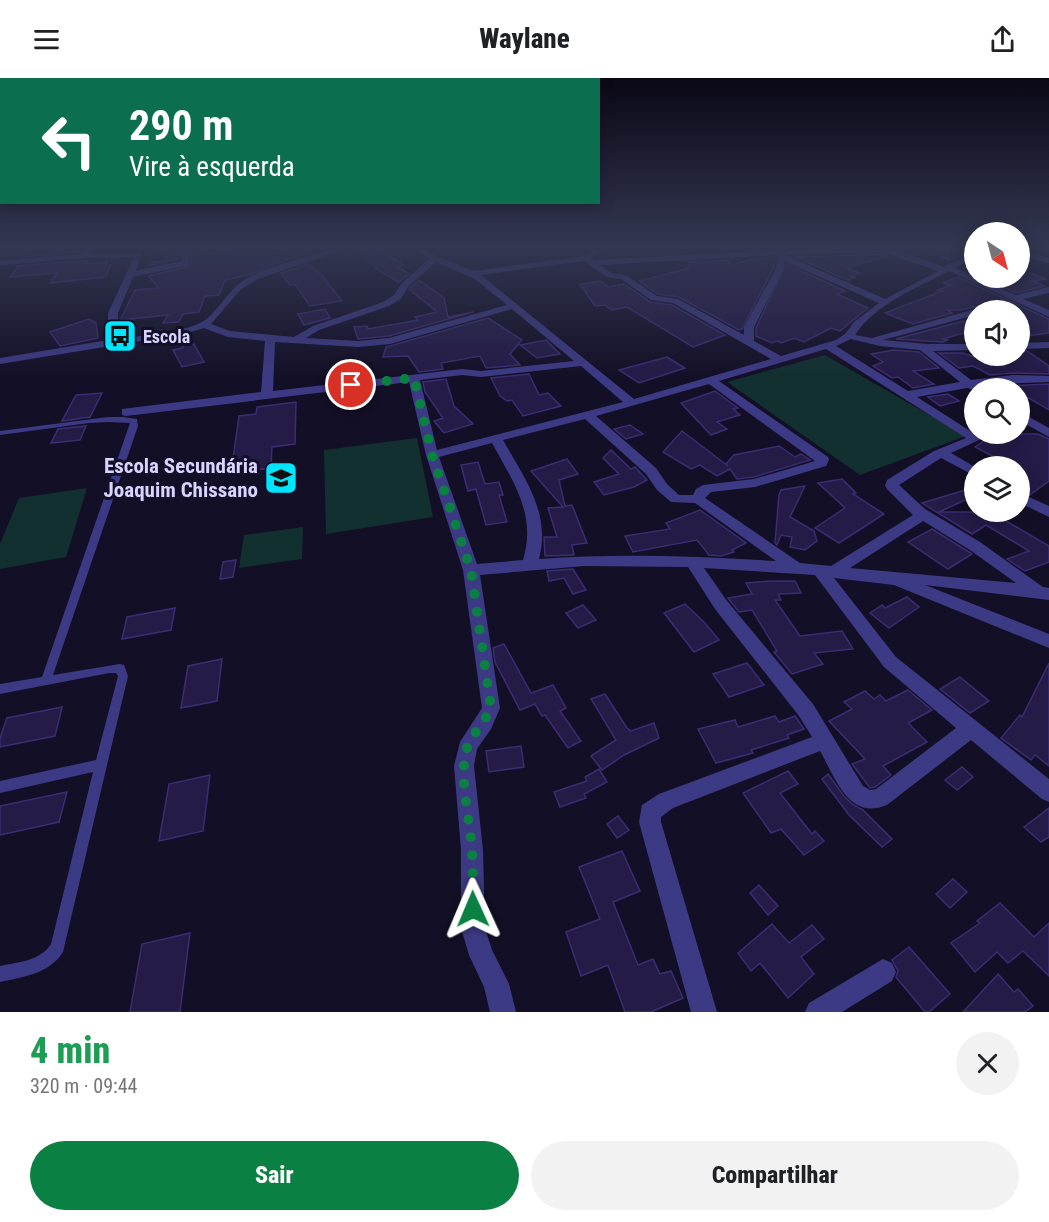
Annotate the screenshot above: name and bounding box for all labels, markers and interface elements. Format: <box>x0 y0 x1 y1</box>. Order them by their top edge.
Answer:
icon: menu <box>30 23 63 56</box>
text: Waylane <box>479 23 570 55</box>
icon: share <box>986 23 1019 56</box>
text: 290 m <box>129 101 234 150</box>
icon: left <box>30 102 108 180</box>
text: Vire à esquerda <box>129 151 295 183</box>
north arrow <box>964 222 1030 288</box>
map controls <box>964 222 1030 522</box>
button: sound <box>964 300 1030 366</box>
bus stop icon: Escola <box>102 318 138 354</box>
place label: Escola <box>143 326 190 347</box>
pin <box>325 359 376 410</box>
icon: arrive <box>334 368 367 401</box>
button: search <box>964 378 1030 444</box>
place label: Escola Secundária Joaquim Chissano <box>104 454 258 502</box>
button: layers <box>964 456 1030 522</box>
school or university icon: Escola Secundária Joaquim Chissano <box>263 460 299 496</box>
position arrow <box>441 877 505 941</box>
text: 4 min <box>30 1030 110 1072</box>
button: close <box>956 1032 1019 1095</box>
text: 320 m · 09:44 <box>30 1074 137 1098</box>
button: Sair <box>30 1141 519 1210</box>
button: Compartilhar <box>531 1141 1019 1210</box>

